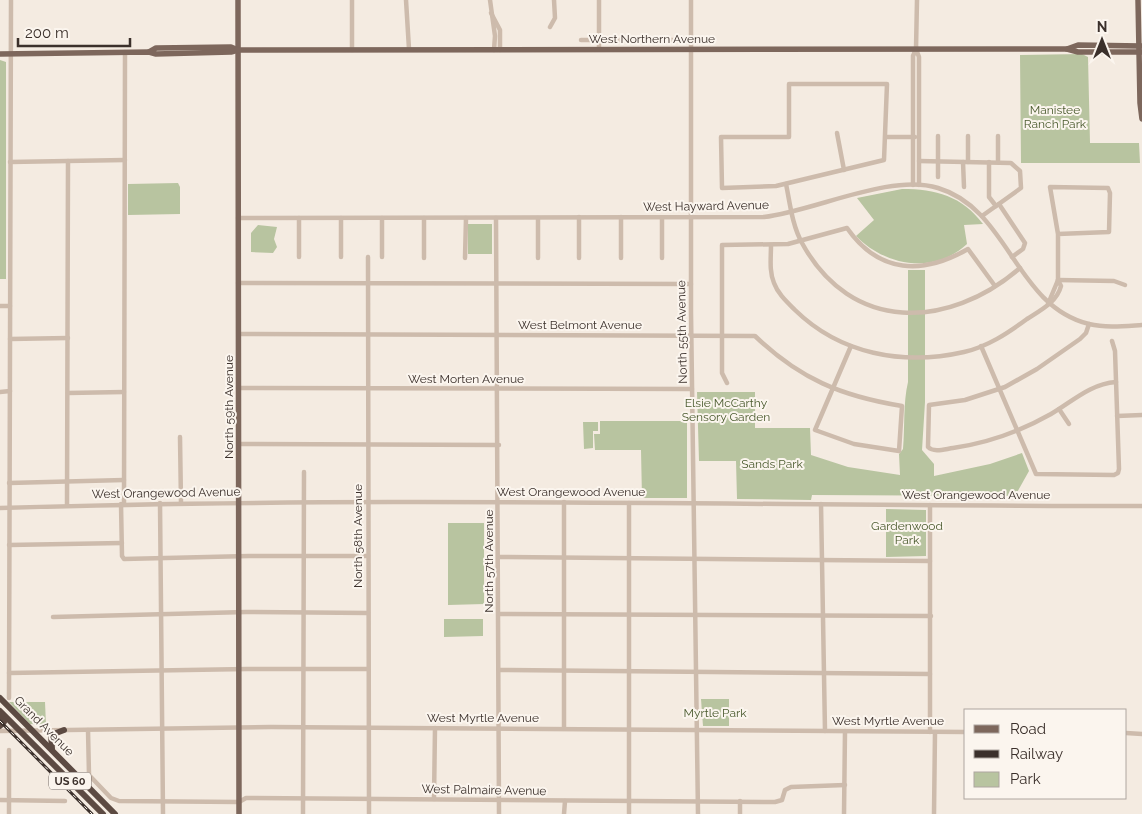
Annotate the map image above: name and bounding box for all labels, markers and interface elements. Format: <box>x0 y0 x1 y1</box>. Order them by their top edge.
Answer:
scale bar <box>18 15 130 47</box>
north arrow <box>1077 15 1127 65</box>
text: N <box>1097 19 1107 35</box>
text: 200 m <box>25 24 69 42</box>
street label: West Northern Avenue <box>589 32 715 46</box>
park label: Manistee Ranch Park <box>1024 103 1087 131</box>
street label: West Hayward Avenue <box>643 198 769 214</box>
street label: North 55th Avenue <box>674 280 690 384</box>
street label: West Belmont Avenue <box>518 318 642 332</box>
street label: North 59th Avenue <box>222 355 236 459</box>
street label: West Morten Avenue <box>408 372 524 386</box>
park label: Elsie McCarthy Sensory Garden <box>682 396 770 424</box>
park label: Sands Park <box>741 457 803 471</box>
street label: North 58th Avenue <box>351 484 365 588</box>
street label: West Orangewood Avenue <box>92 485 240 501</box>
street label: West Orangewood Avenue <box>497 485 645 499</box>
street label: West Orangewood Avenue <box>902 488 1050 502</box>
street label: North 57th Avenue <box>482 509 496 613</box>
park label: Gardenwood Park <box>871 519 943 547</box>
street label: Grand Avenue <box>11 693 77 759</box>
park label: Myrtle Park <box>683 706 747 720</box>
legend <box>964 709 1127 799</box>
street label: West Myrtle Avenue <box>427 711 539 725</box>
street label: West Myrtle Avenue <box>832 714 944 728</box>
text: Road <box>1010 720 1046 738</box>
text: Railway <box>1010 745 1063 763</box>
text: Park <box>1010 770 1041 788</box>
road number: US 60 <box>49 772 91 789</box>
street label: West Palmaire Avenue <box>421 782 547 798</box>

